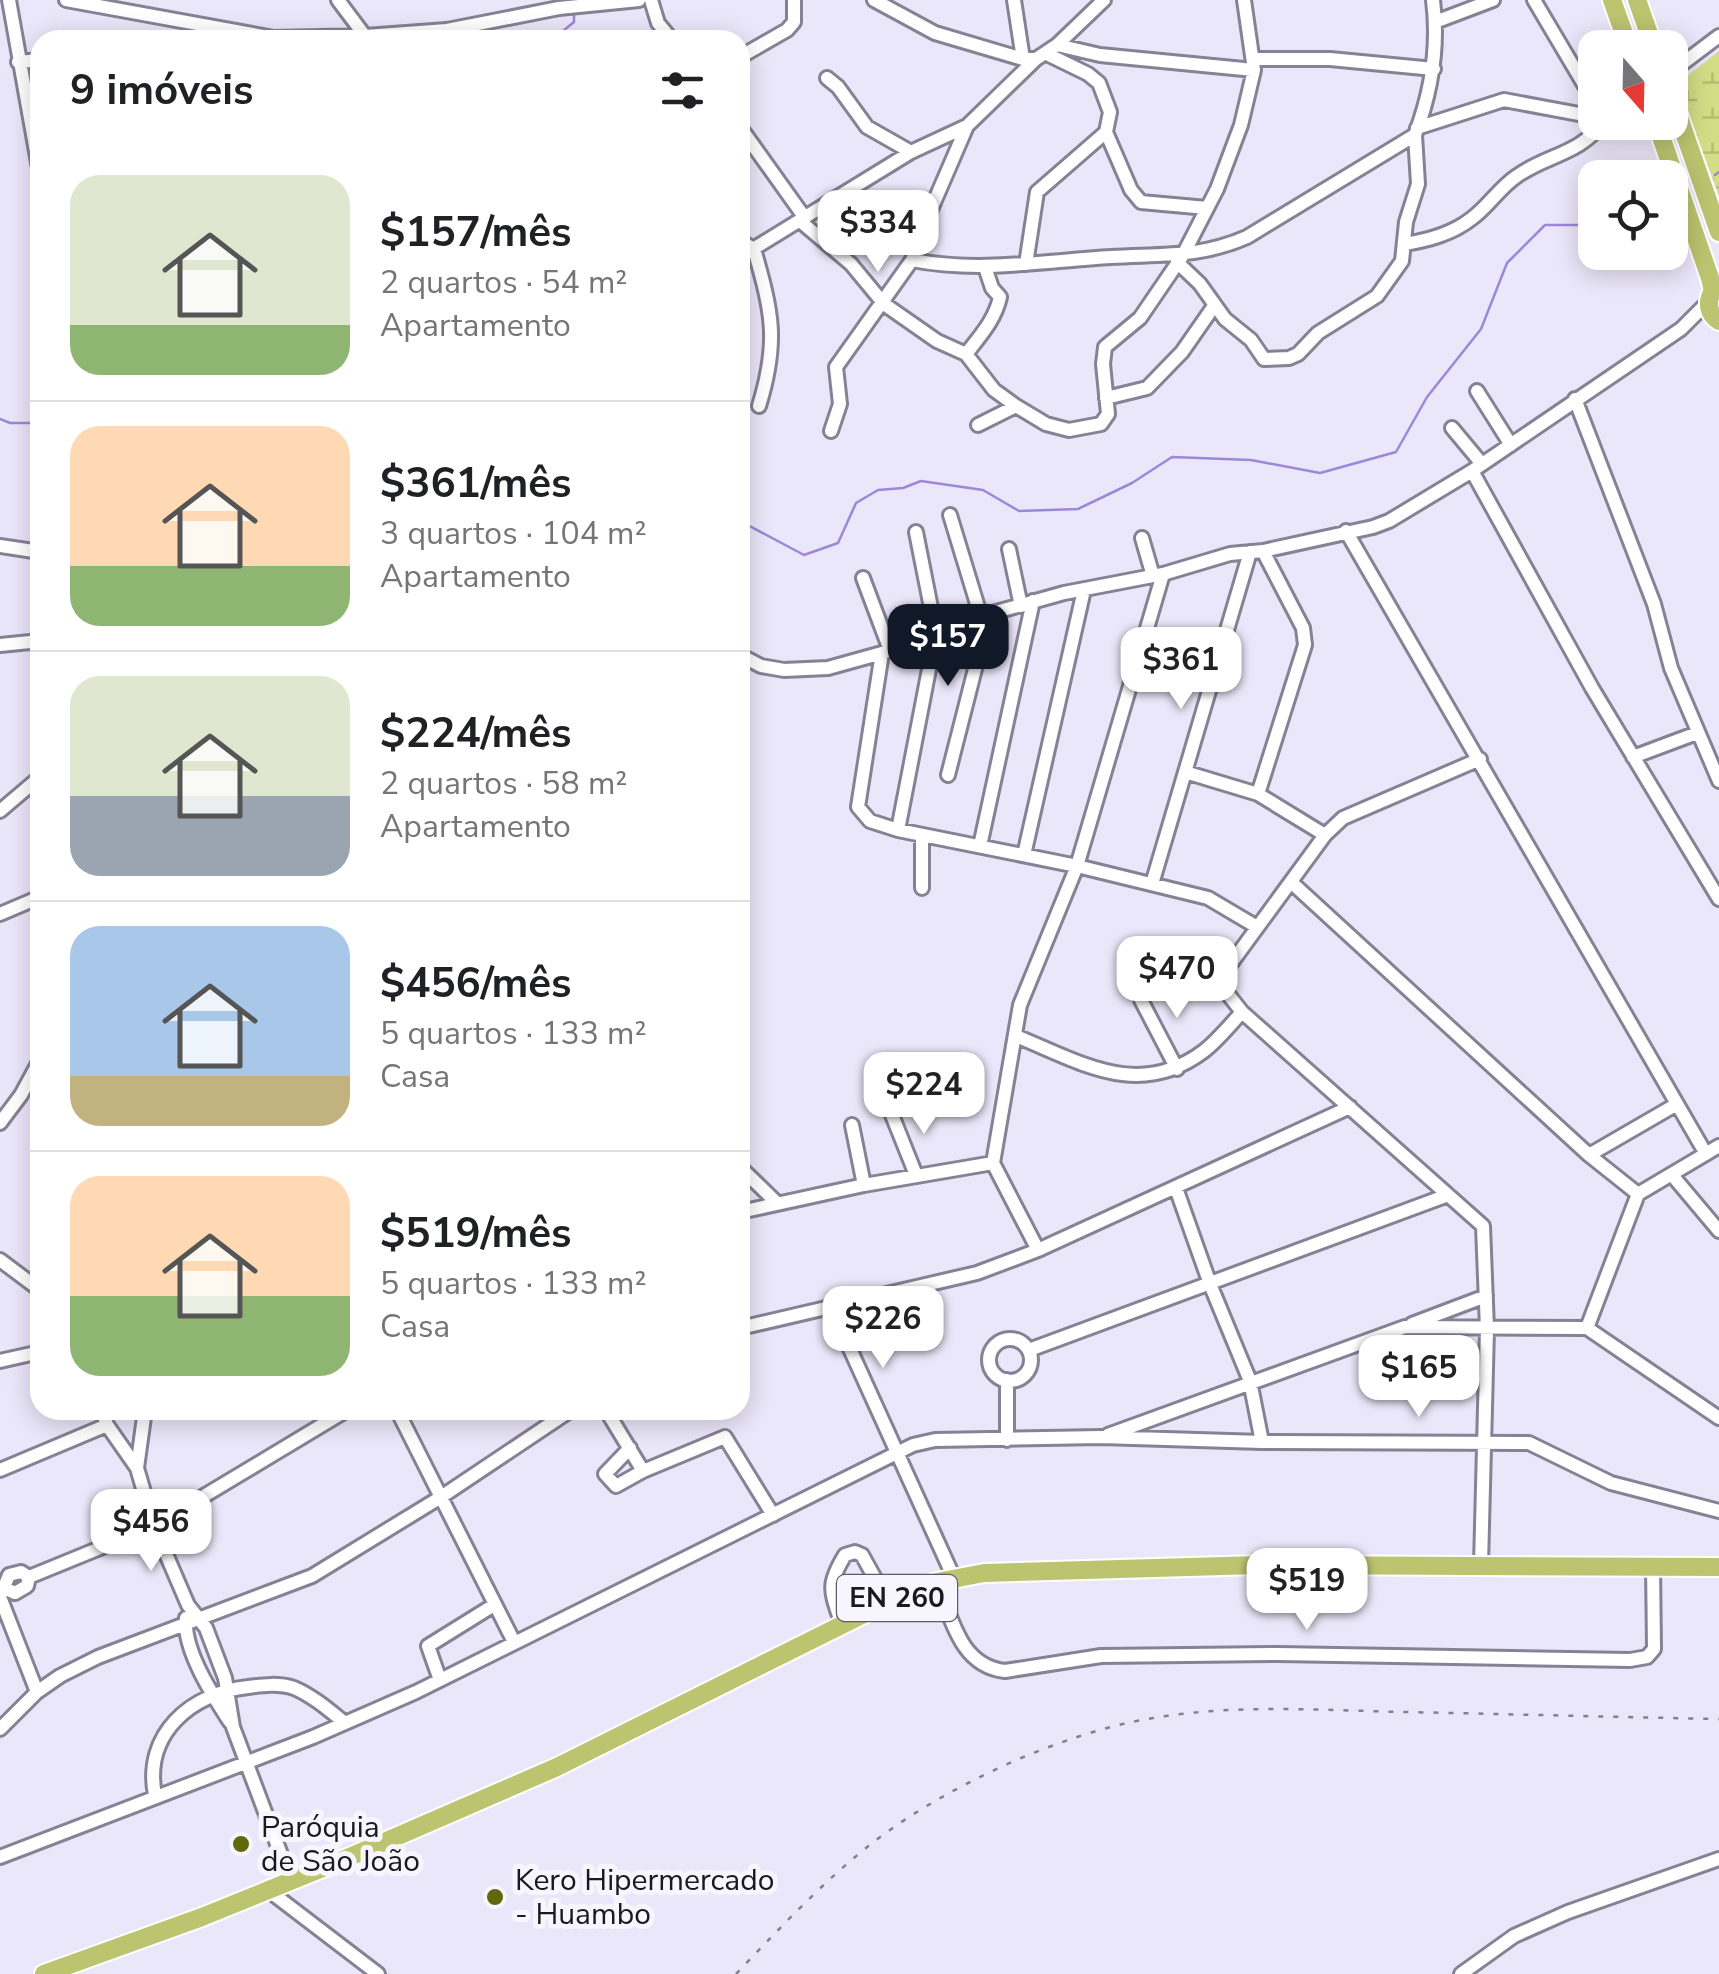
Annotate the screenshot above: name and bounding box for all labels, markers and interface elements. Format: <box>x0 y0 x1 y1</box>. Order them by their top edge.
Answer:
north arrow <box>1578 30 1688 140</box>
map controls <box>1578 30 1688 270</box>
text: 9 imóveis <box>70 62 254 119</box>
icon: filters <box>655 63 710 118</box>
button: locate <box>1578 160 1688 270</box>
pin: $334 <box>819 190 937 275</box>
text: $334 <box>840 201 916 244</box>
text: $157/mês <box>380 204 572 261</box>
icon: home <box>150 215 270 335</box>
text: 2 quartos · 54 m² <box>380 261 627 304</box>
text: Apartamento <box>380 304 571 347</box>
text: $361/mês <box>380 455 572 512</box>
icon: home <box>150 466 270 586</box>
text: 3 quartos · 104 m² <box>380 512 647 555</box>
text: Apartamento <box>380 555 571 598</box>
pin: $157 <box>889 604 1007 689</box>
text: $157 <box>910 615 986 658</box>
pin: $361 <box>1122 627 1240 712</box>
text: $361 <box>1143 638 1219 681</box>
text: $224/mês <box>380 705 572 762</box>
icon: home <box>150 716 270 836</box>
text: 2 quartos · 58 m² <box>380 762 627 805</box>
text: Apartamento <box>380 805 571 848</box>
pin: $470 <box>1118 936 1236 1021</box>
text: $470 <box>1139 947 1215 990</box>
text: $456/mês <box>380 955 572 1012</box>
icon: home <box>150 966 270 1086</box>
text: 5 quartos · 133 m² <box>380 1012 647 1055</box>
pin: $224 <box>865 1052 983 1137</box>
text: Casa <box>380 1055 450 1098</box>
text: $224 <box>886 1063 962 1106</box>
text: $519/mês <box>380 1205 572 1262</box>
icon: home <box>150 1216 270 1336</box>
text: 5 quartos · 133 m² <box>380 1262 647 1305</box>
pin: $226 <box>824 1286 942 1371</box>
text: $226 <box>845 1297 921 1340</box>
text: Casa <box>380 1305 450 1348</box>
pin: $165 <box>1360 1335 1478 1420</box>
text: $165 <box>1381 1346 1457 1389</box>
pin: $456 <box>92 1489 210 1574</box>
text: $456 <box>113 1500 189 1543</box>
pin: $519 <box>1248 1548 1366 1633</box>
text: $519 <box>1269 1559 1345 1602</box>
road number: EN 260 <box>837 1575 957 1621</box>
place label: Paróquia de São João <box>261 1807 420 1882</box>
marker: Paróquia de São João <box>230 1833 252 1855</box>
place label: Kero Hipermercado - Huambo <box>515 1860 774 1935</box>
marker: Kero Hipermercado - Huambo <box>484 1886 506 1908</box>

